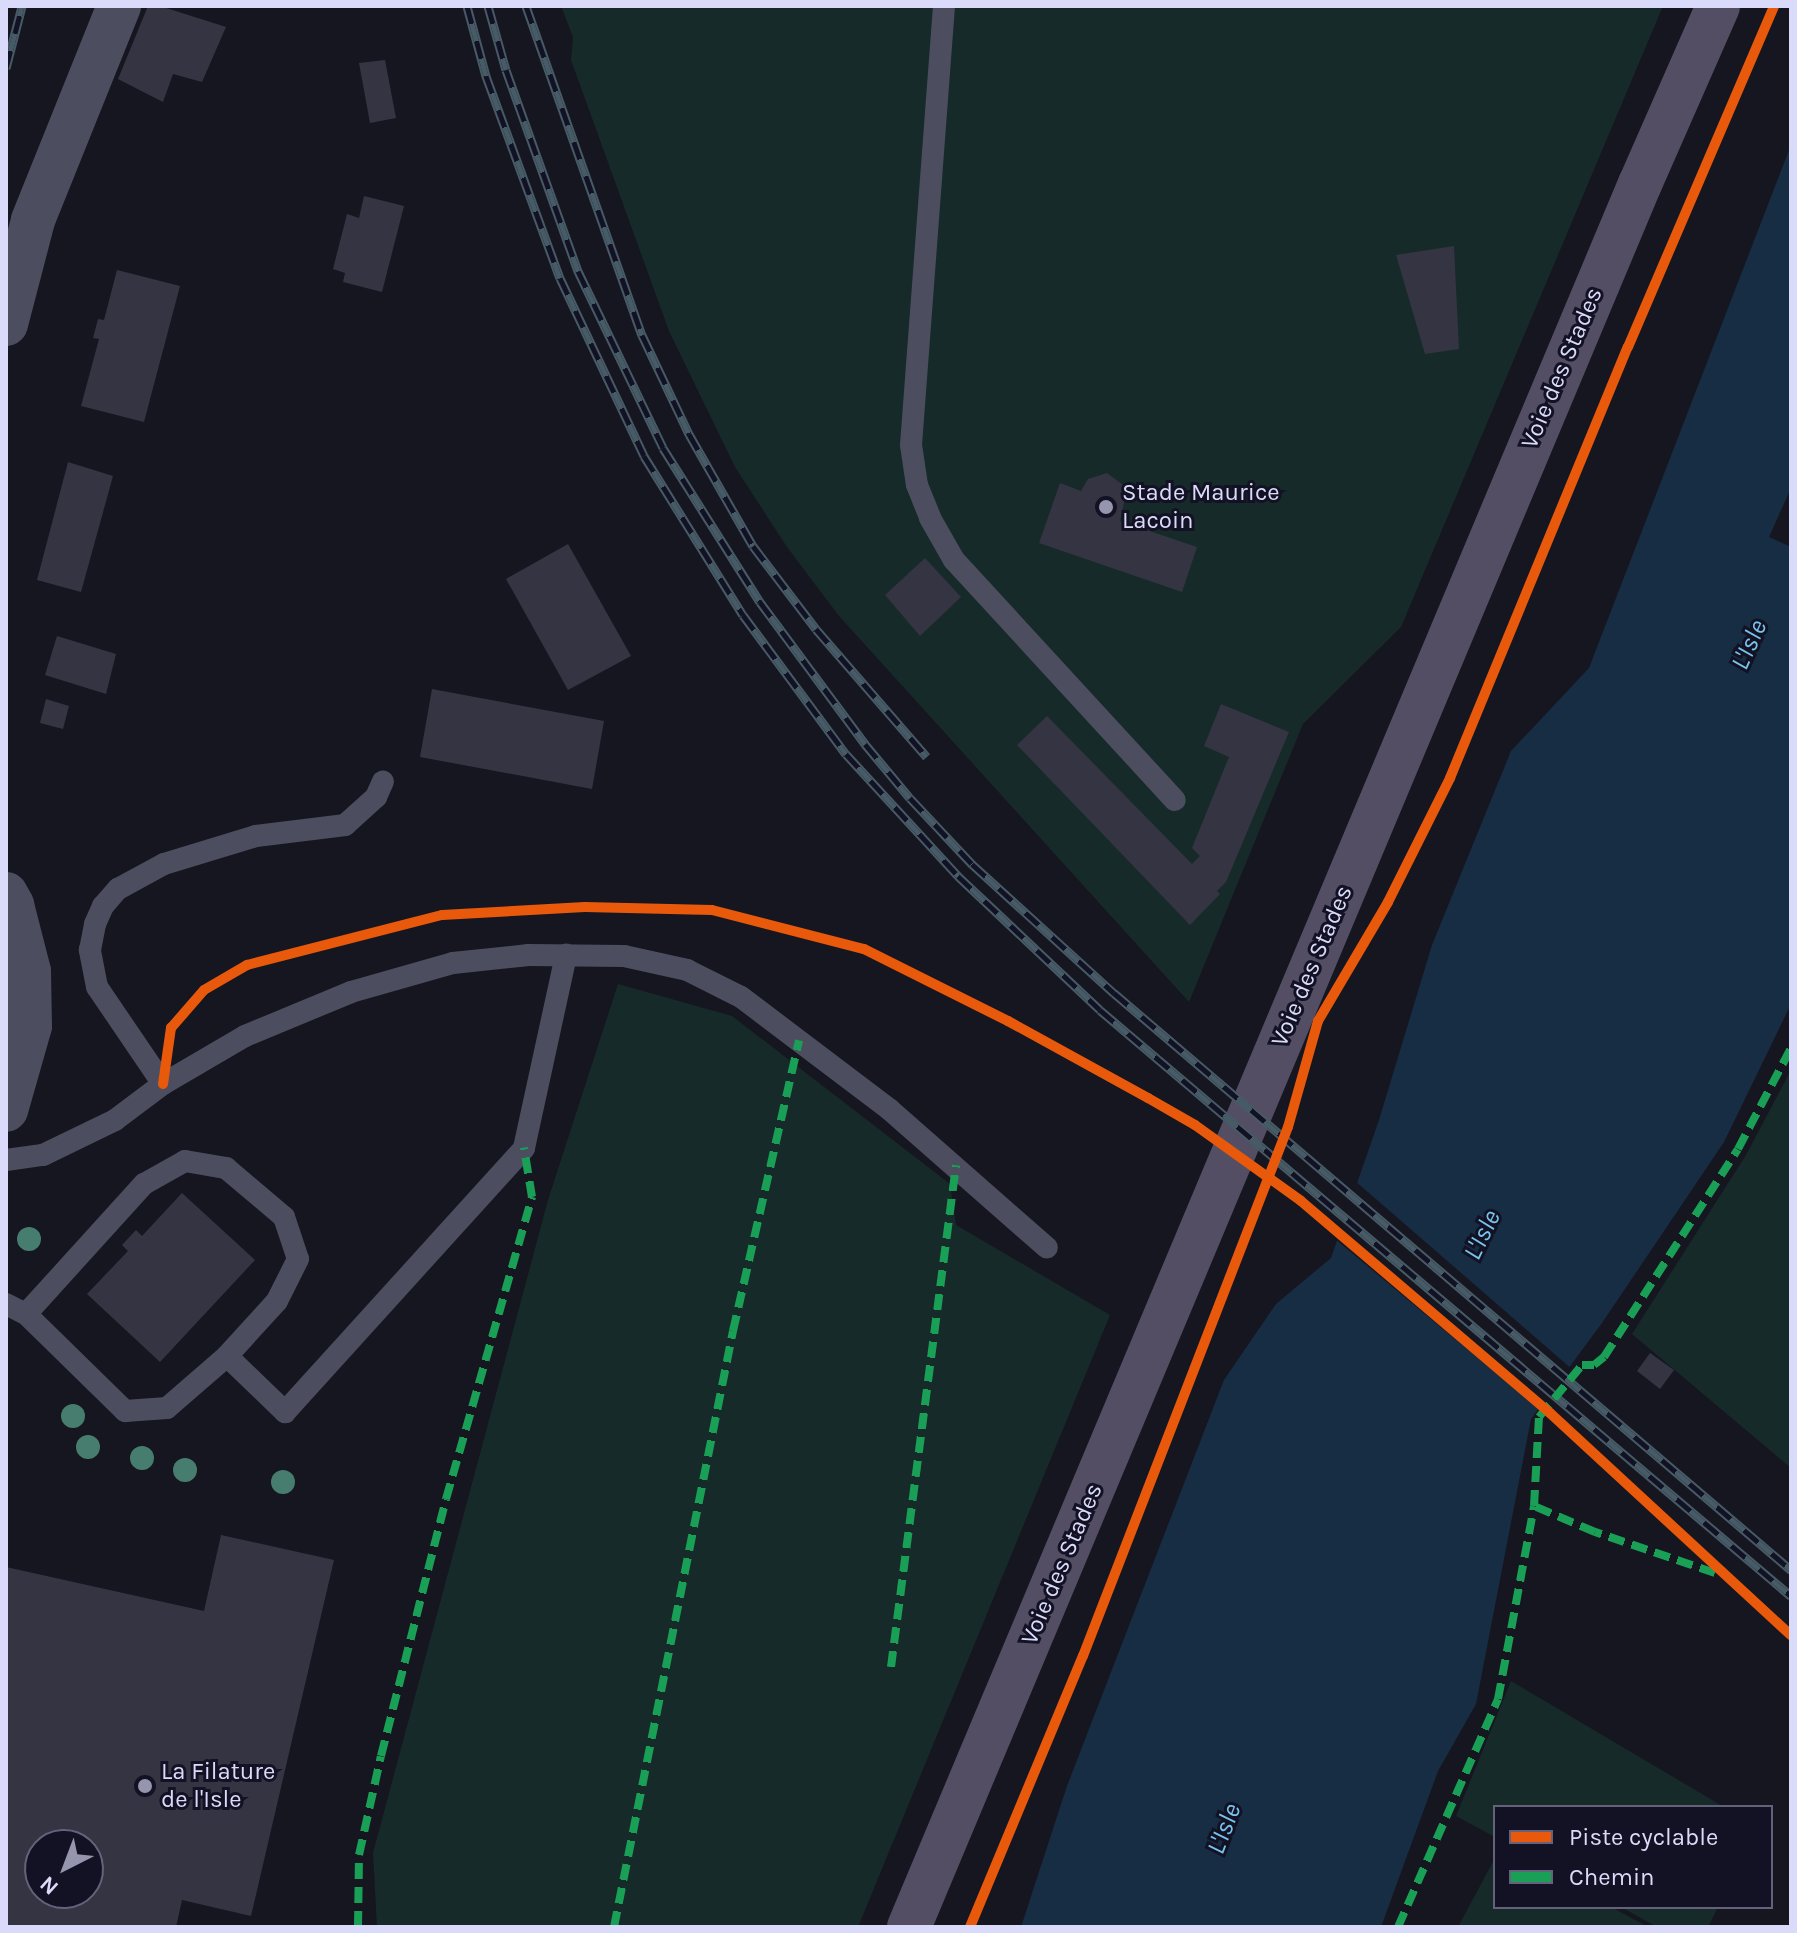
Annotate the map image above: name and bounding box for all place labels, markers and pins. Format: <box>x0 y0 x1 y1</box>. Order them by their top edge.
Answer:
place label: Stade Maurice Lacoin <box>1122 479 1280 535</box>
marker: Stade Maurice Lacoin <box>1097 498 1115 516</box>
place label: La Filature de l'Isle <box>161 1758 275 1814</box>
marker: La Filature de l'Isle <box>136 1777 154 1795</box>

